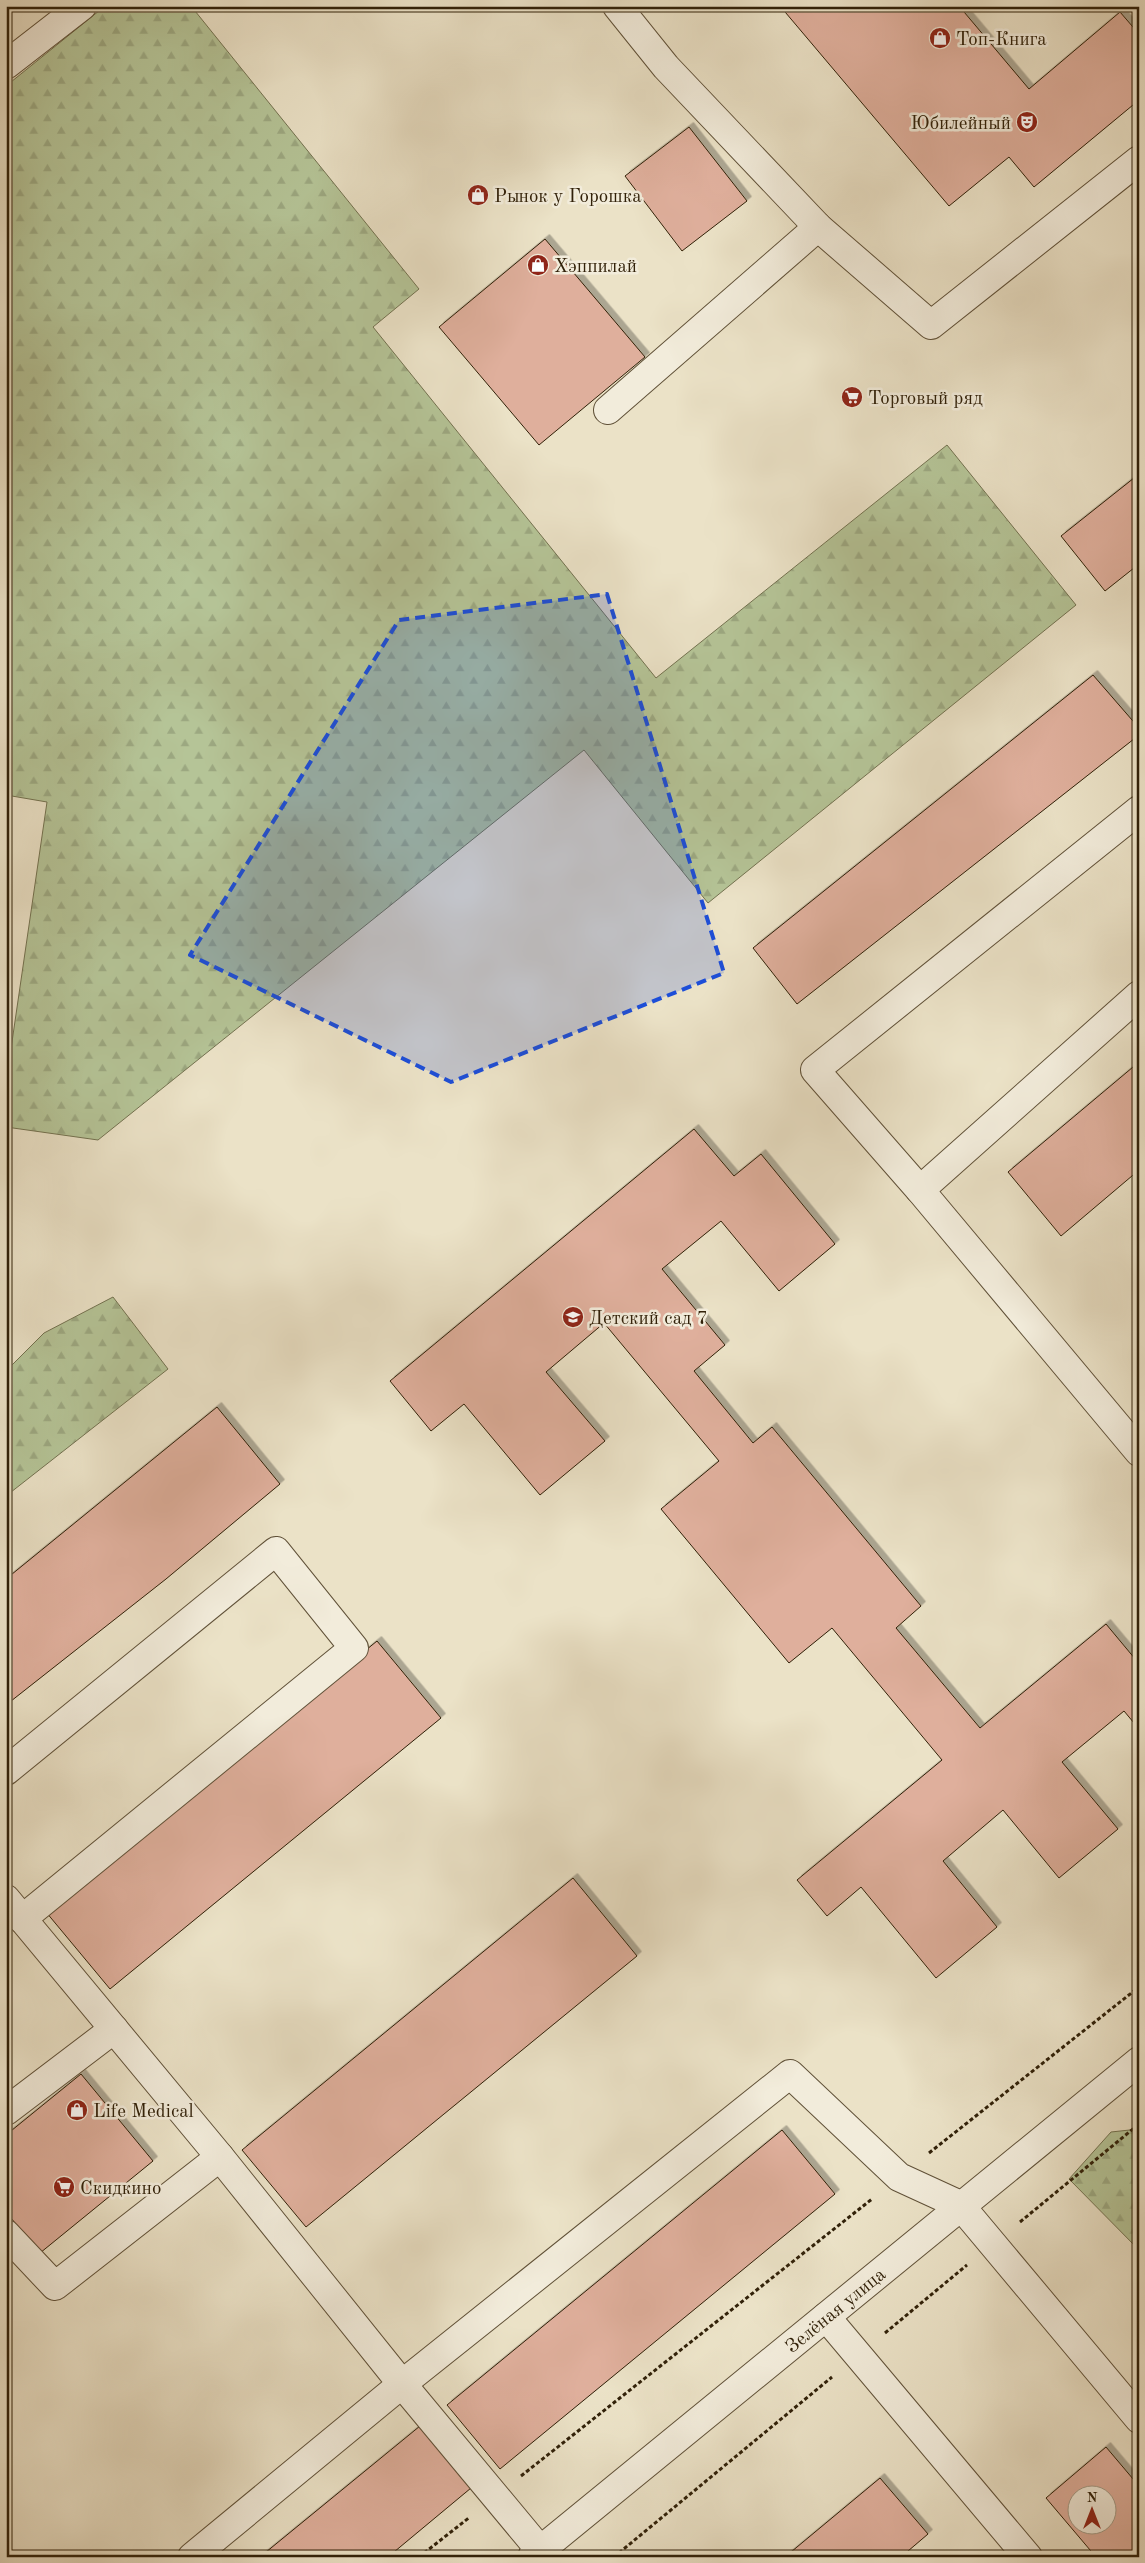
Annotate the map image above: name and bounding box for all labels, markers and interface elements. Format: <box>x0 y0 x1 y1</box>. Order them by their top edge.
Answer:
shop icon: Топ-Книга <box>928 26 952 50</box>
place label: Топ-Книга <box>956 31 1047 50</box>
theatre icon: Юбилейный <box>1015 110 1039 134</box>
place label: Юбилейный <box>911 115 1011 134</box>
shop icon: Рынок у Горошка <box>466 183 490 207</box>
place label: Рынок у Горошка <box>494 188 642 207</box>
shop icon: Хэппилай <box>526 253 550 277</box>
place label: Хэппилай <box>554 258 637 277</box>
supermarket icon: Торговый ряд <box>840 385 864 409</box>
place label: Торговый ряд <box>868 390 983 409</box>
school or university icon: Детский сад 7 <box>561 1305 585 1329</box>
place label: Детский сад 7 <box>589 1310 708 1329</box>
shop icon: Life Medical <box>65 2098 89 2122</box>
place label: Life Medical <box>93 2103 194 2122</box>
supermarket icon: Скидкино <box>52 2175 76 2199</box>
place label: Скидкино <box>80 2180 161 2199</box>
street label: Зелёная улица <box>783 2265 890 2358</box>
north arrow <box>1068 2486 1118 2536</box>
text: N <box>1087 2491 1098 2505</box>

